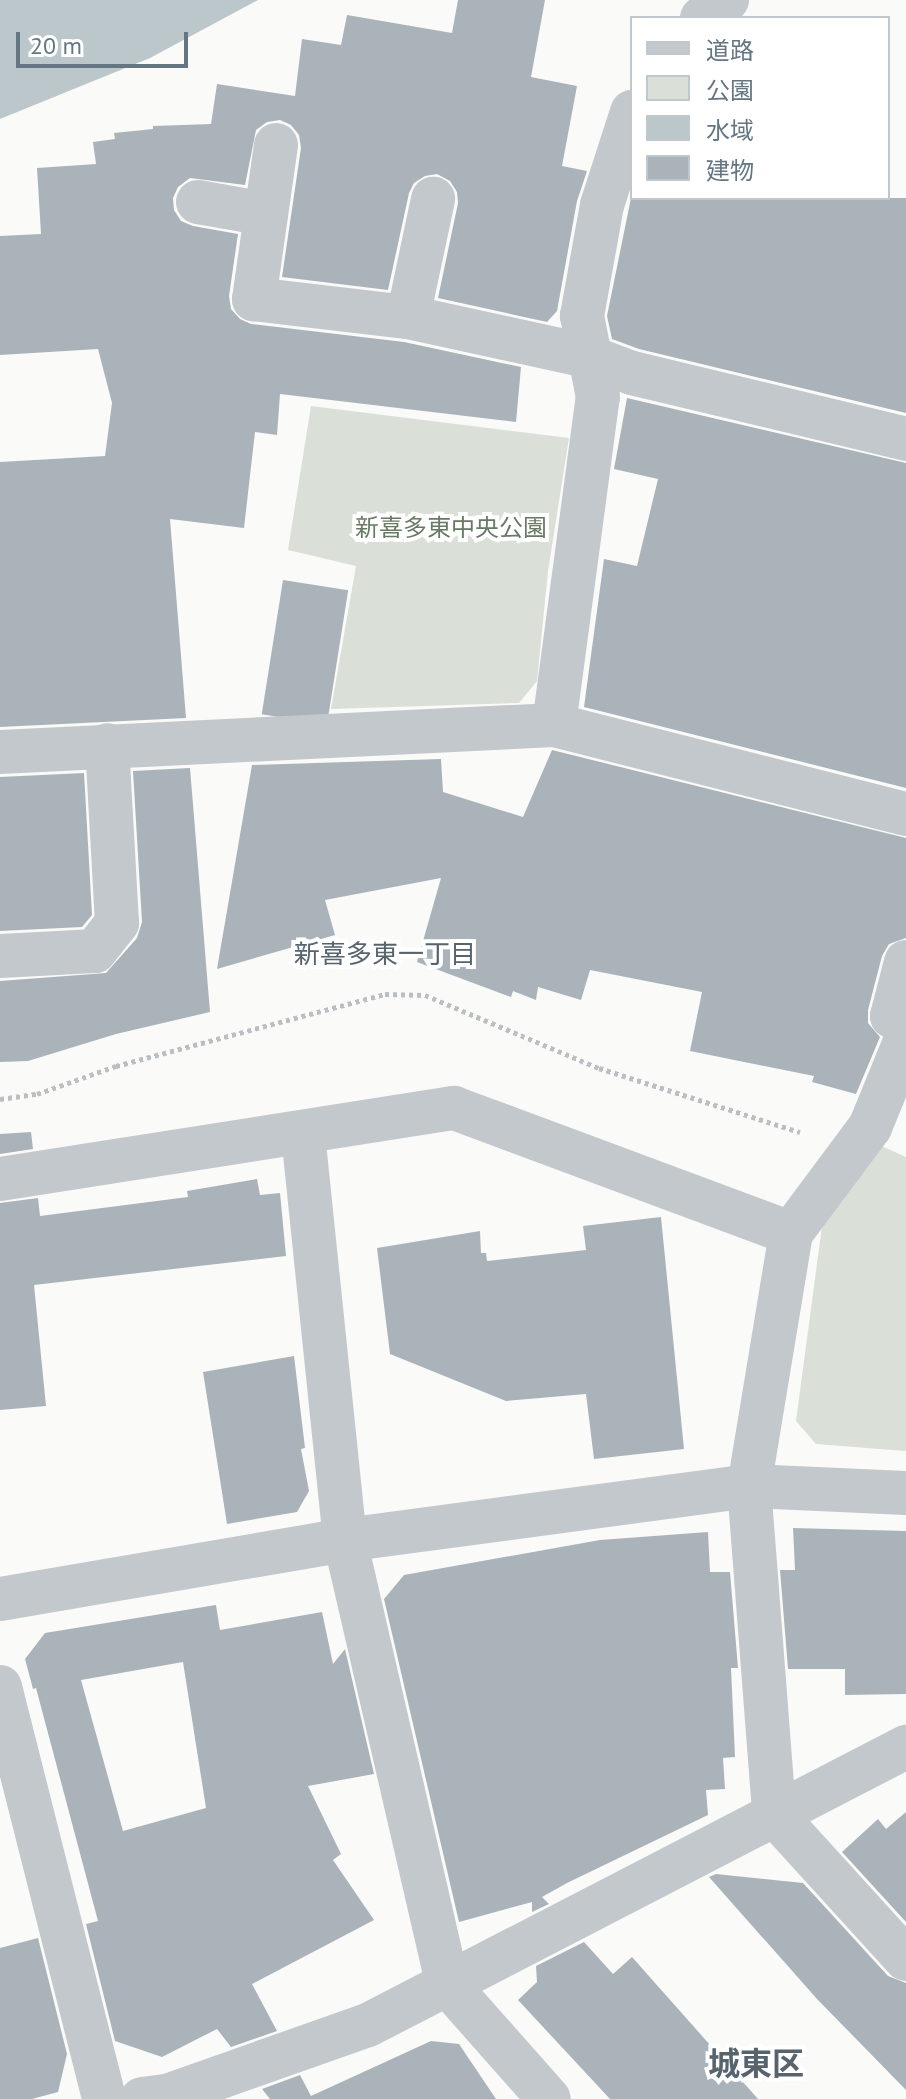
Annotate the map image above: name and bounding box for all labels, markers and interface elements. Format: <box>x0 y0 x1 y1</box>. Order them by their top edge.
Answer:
scale bar <box>20 16 192 66</box>
legend <box>630 16 890 200</box>
text: 20 m <box>30 30 82 61</box>
text: 道路 <box>706 35 754 66</box>
text: 公園 <box>706 75 754 106</box>
text: 水域 <box>706 115 754 146</box>
text: 建物 <box>706 155 754 186</box>
park label: 新喜多東中央公園 <box>355 514 547 542</box>
district label: 新喜多東一丁目 <box>294 938 476 970</box>
district label: 城東区 <box>708 2044 804 2082</box>

